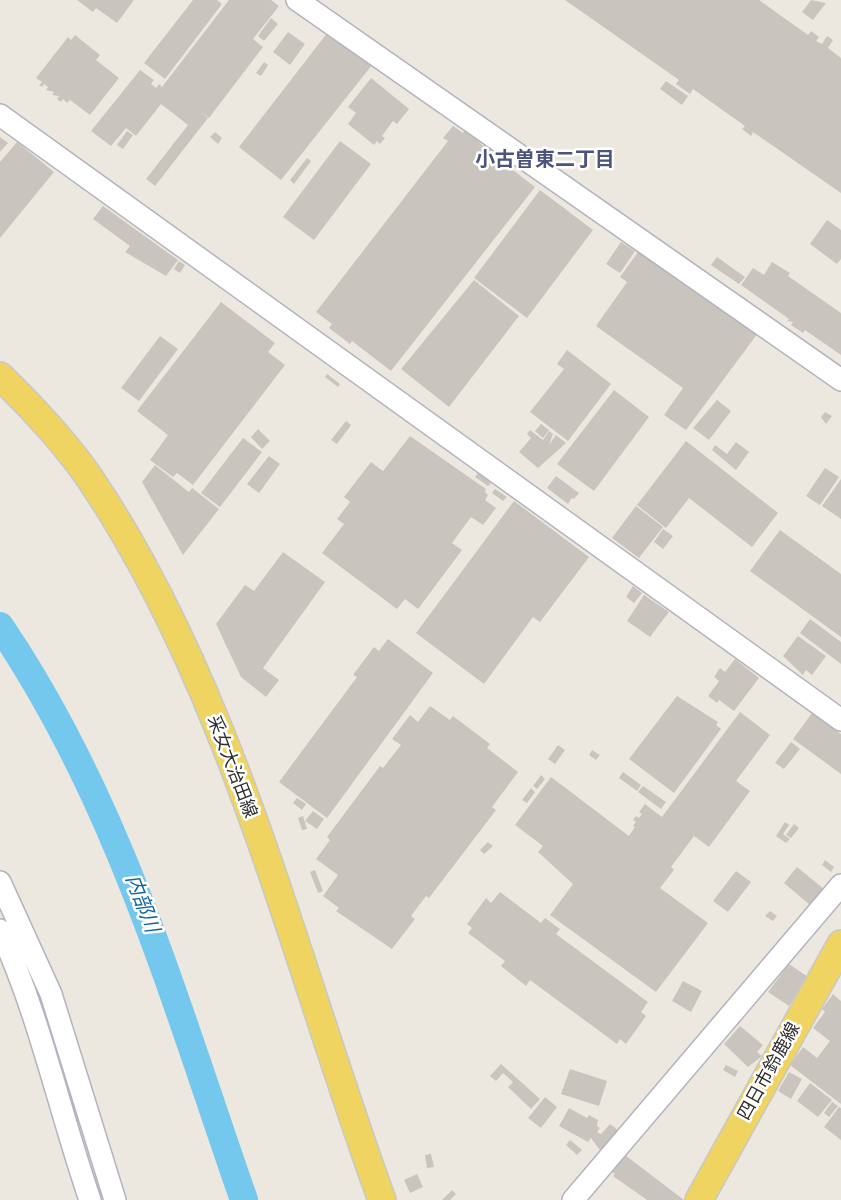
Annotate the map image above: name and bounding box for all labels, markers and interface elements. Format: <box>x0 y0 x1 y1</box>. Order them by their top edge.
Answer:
district label: 小古曽東二丁目 <box>475 149 615 173</box>
street label: 采女大治田線 <box>202 713 260 821</box>
water label: 内部川 <box>119 872 163 936</box>
street label: 四日市鈴鹿線 <box>734 1020 806 1124</box>

